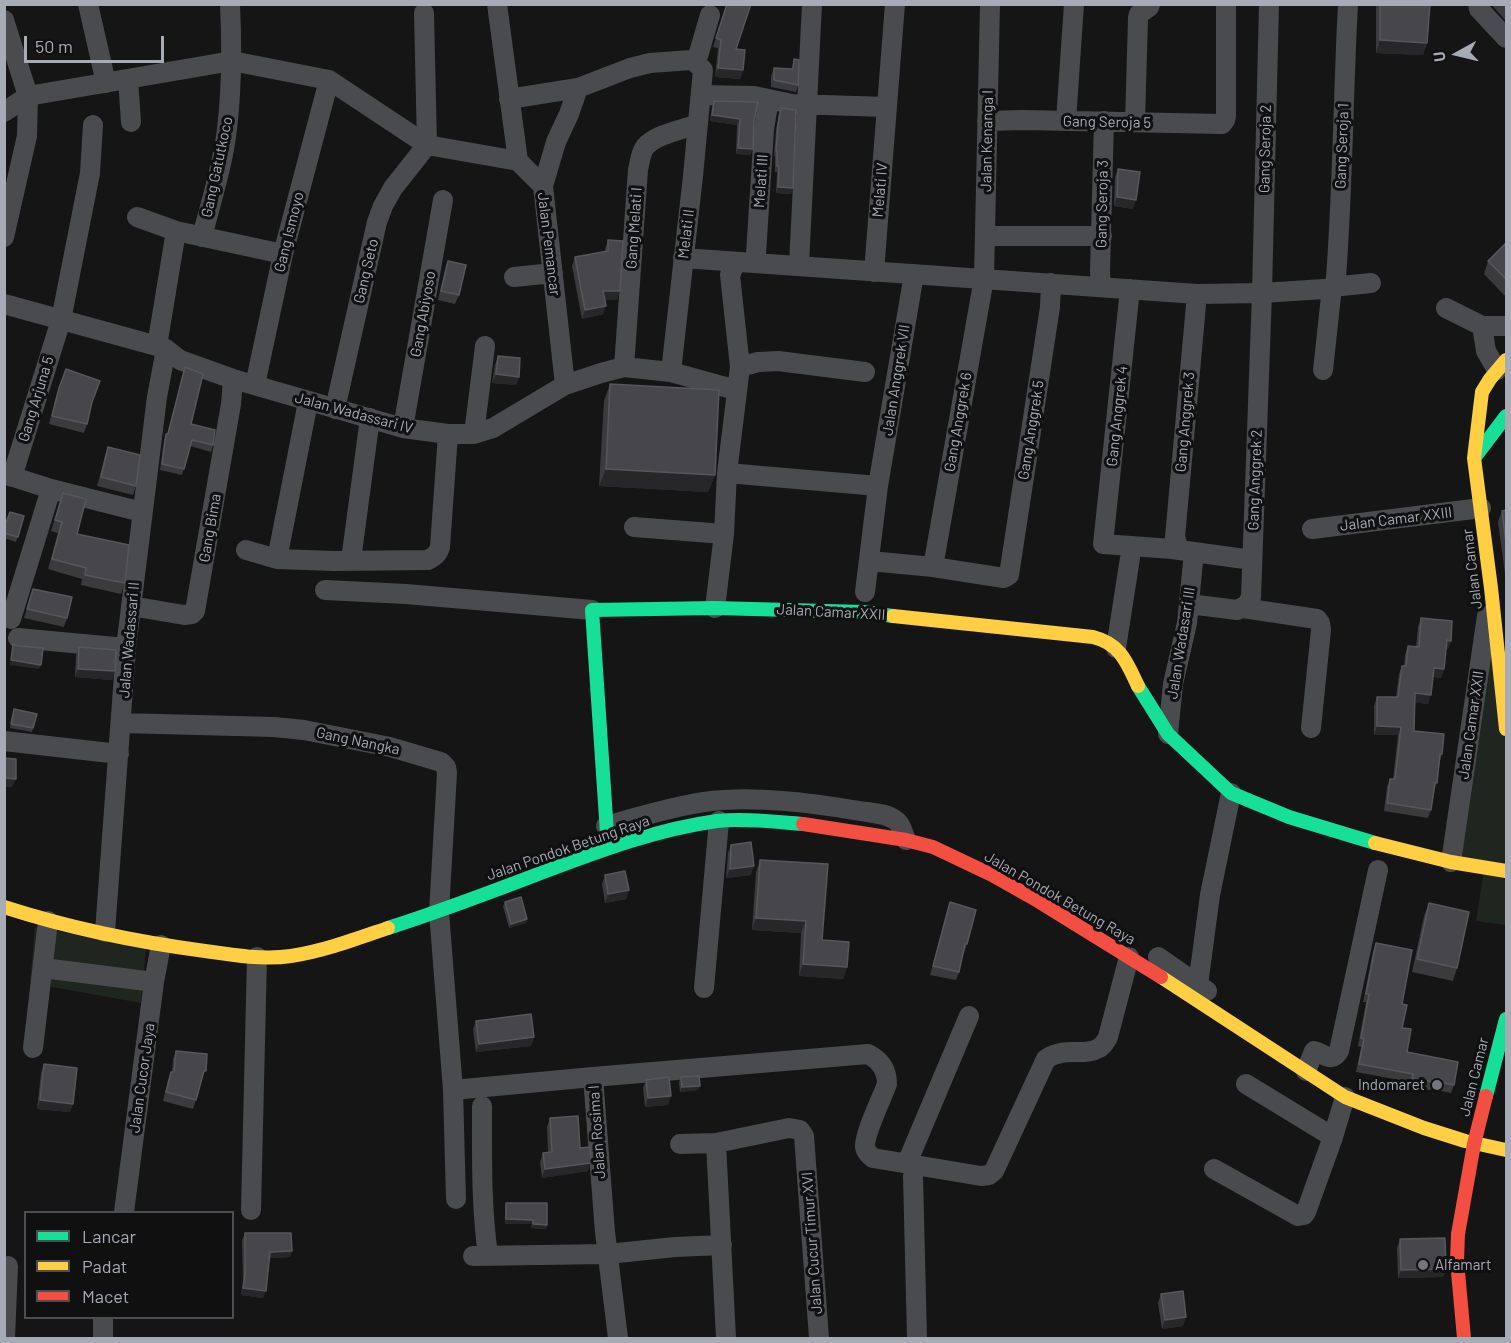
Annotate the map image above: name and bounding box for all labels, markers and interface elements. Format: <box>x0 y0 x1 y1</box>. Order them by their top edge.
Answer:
scale bar <box>27 24 166 62</box>
north arrow <box>1427 24 1487 84</box>
text: 50 m <box>35 35 73 57</box>
text: U <box>1429 50 1449 63</box>
street label: Jalan Kenanga I <box>977 90 997 192</box>
street label: Gang Seroja 1 <box>1332 103 1352 189</box>
street label: Gang Seroja 2 <box>1255 105 1275 193</box>
street label: Gang Seroja 5 <box>1063 112 1151 132</box>
street label: Gang Gatutkoco <box>198 115 236 219</box>
street label: Melati III <box>750 154 772 208</box>
street label: Gang Seroja 3 <box>1092 160 1112 248</box>
street label: Melati IV <box>869 162 891 218</box>
street label: Gang Melati I <box>622 187 646 269</box>
street label: Gang Ismoyo <box>270 190 308 274</box>
street label: Jalan Pemancar <box>534 191 564 297</box>
street label: Melati II <box>674 208 698 260</box>
street label: Gang Seto <box>350 237 382 305</box>
street label: Gang Abiyoso <box>407 269 439 359</box>
street label: Jalan Anggrek VII <box>878 323 914 437</box>
street label: Gang Arjuna 5 <box>14 354 58 444</box>
street label: Gang Anggrek 4 <box>1103 365 1131 467</box>
street label: Gang Anggrek 6 <box>940 371 976 473</box>
street label: Gang Anggrek 3 <box>1172 371 1198 473</box>
street label: Gang Anggrek 5 <box>1014 379 1048 481</box>
street label: Jalan Wadassari IV <box>293 389 415 437</box>
street label: Gang Anggrek 2 <box>1244 429 1266 531</box>
street label: Gang Bima <box>195 492 225 564</box>
street label: Jalan Camar XXIII <box>1339 503 1453 535</box>
street label: Jalan Camar <box>1458 528 1486 610</box>
street label: Jalan Wadassari II <box>115 581 143 699</box>
street label: Jalan Wadasari III <box>1163 586 1199 700</box>
street label: Jalan Camar XXII <box>776 600 886 624</box>
street label: Jalan Camar XXII <box>1454 670 1488 780</box>
street label: Gang Nangka <box>315 723 401 759</box>
street label: Jalan Pondok Betung Raya <box>484 812 652 884</box>
street label: Jalan Pondok Betung Raya <box>981 847 1139 949</box>
street label: Jalan Cucor Jaya <box>125 1022 159 1134</box>
street label: Jalan Camar <box>1456 1036 1492 1118</box>
place label: Indomaret <box>1358 1076 1425 1094</box>
marker: Indomaret <box>1430 1078 1444 1092</box>
street label: Jalan Rosima I <box>585 1085 609 1179</box>
street label: Jalan Cucur Timur XVI <box>798 1171 826 1315</box>
legend <box>24 1211 234 1319</box>
text: Lancar <box>82 1225 136 1247</box>
text: Padat <box>82 1255 127 1277</box>
place label: Alfamart <box>1435 1256 1491 1274</box>
marker: Alfamart <box>1416 1258 1430 1272</box>
text: Macet <box>82 1285 129 1307</box>

